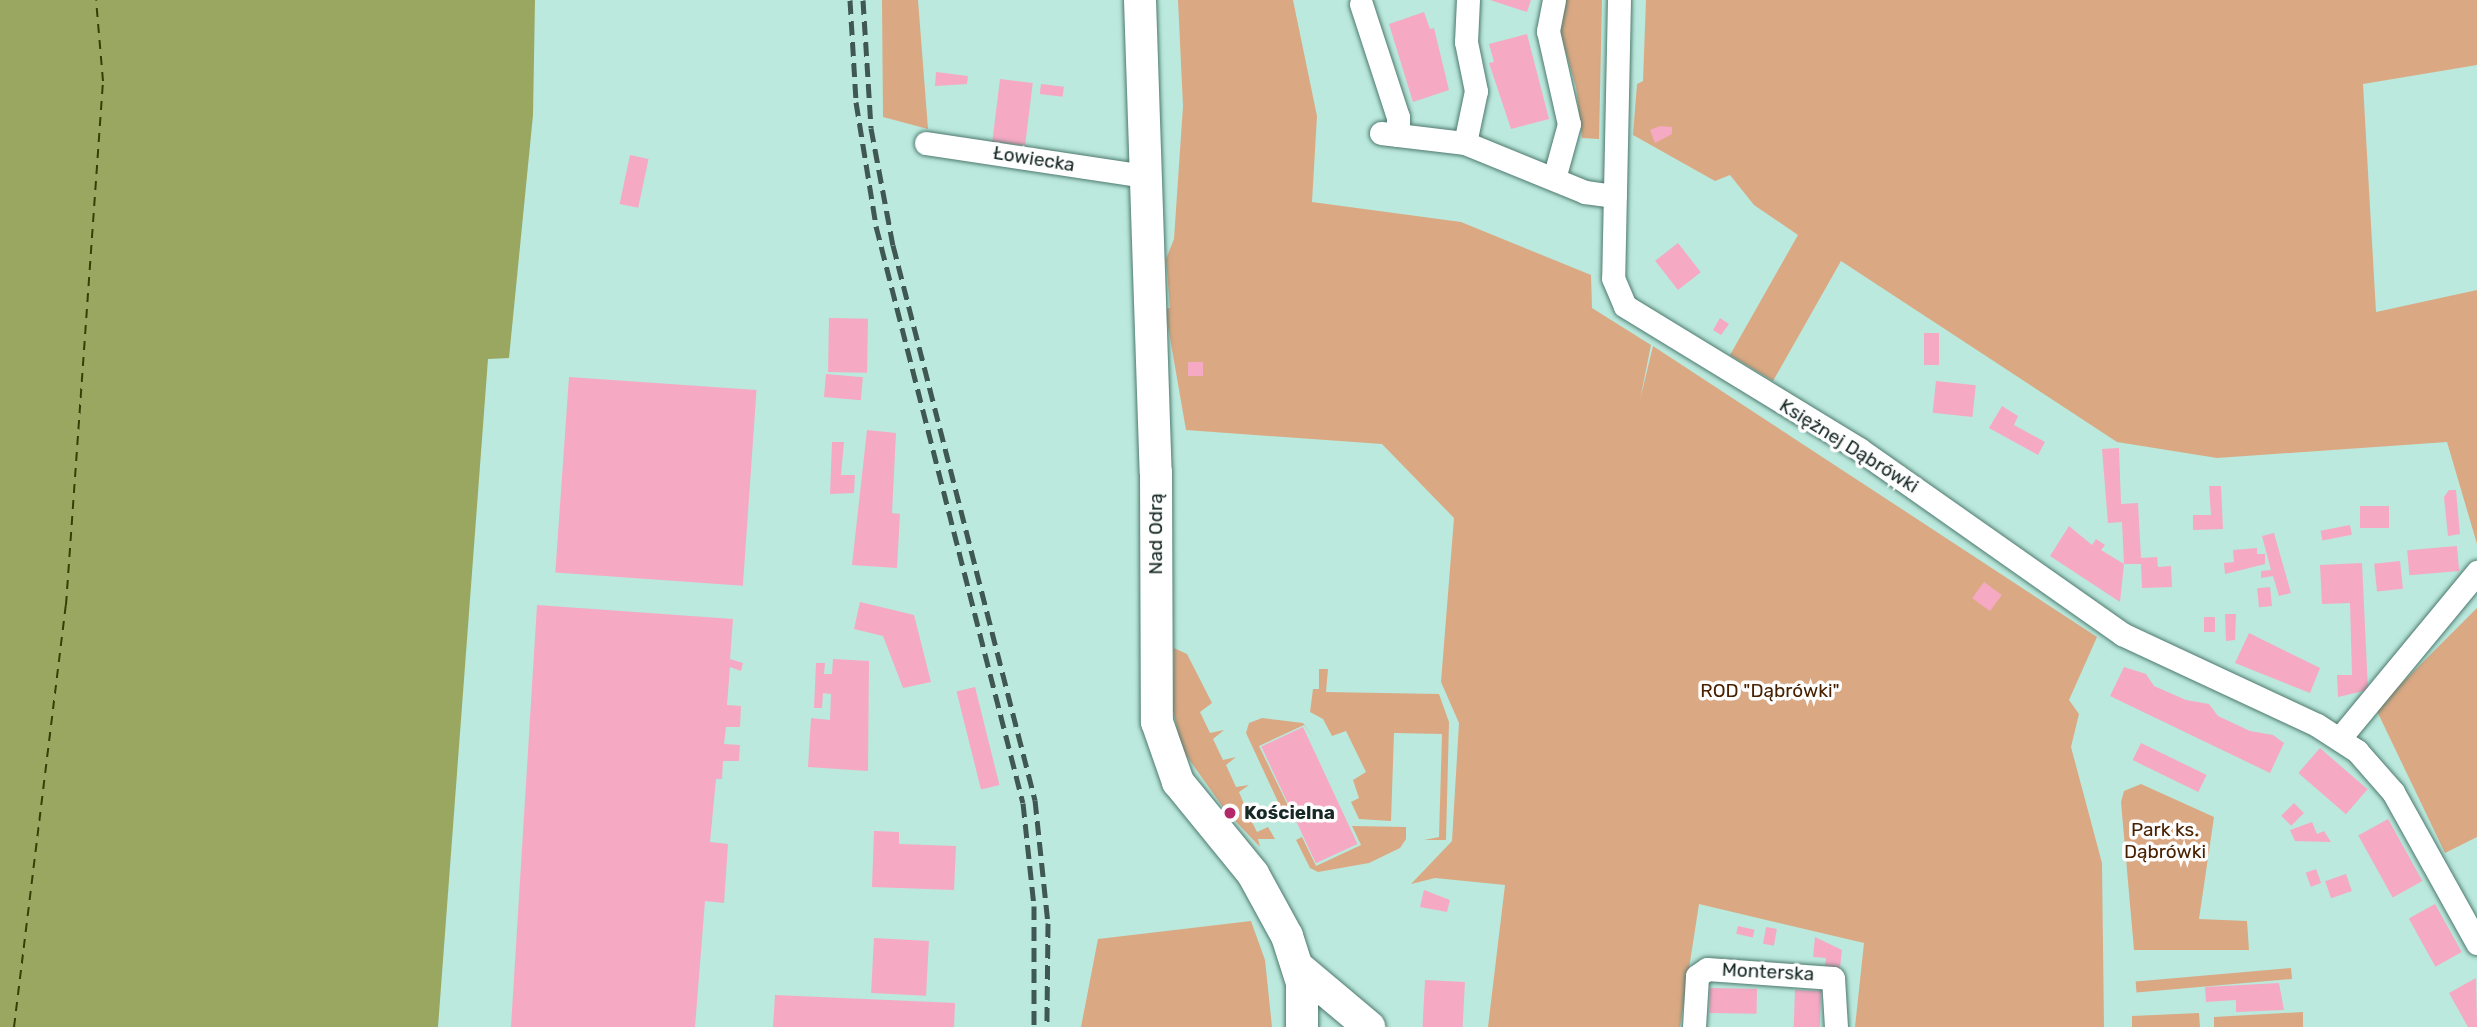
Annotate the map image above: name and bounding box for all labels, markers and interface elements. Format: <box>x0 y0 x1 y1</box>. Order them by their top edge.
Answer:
street label: Łowiecka <box>992 141 1076 177</box>
street label: Księżnej Dąbrówki <box>1775 394 1923 498</box>
street label: Nad Odrą <box>1145 493 1167 575</box>
park label: ROD "Dąbrówki" <box>1700 680 1840 702</box>
place label: Kościelna <box>1244 802 1335 824</box>
marker: Kościelna <box>1222 805 1238 821</box>
park label: Park ks. Dąbrówki <box>2124 819 2206 863</box>
street label: Monterska <box>1721 958 1815 986</box>

